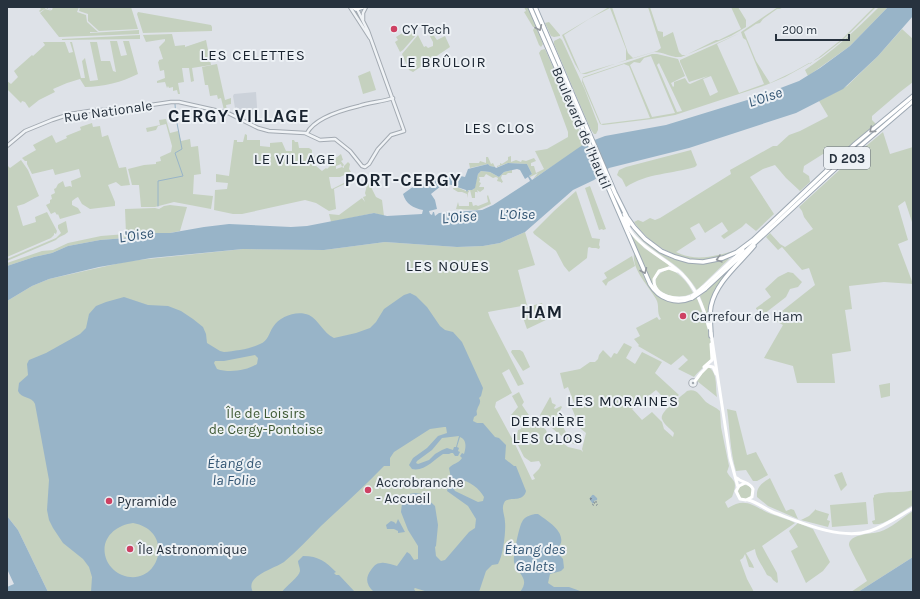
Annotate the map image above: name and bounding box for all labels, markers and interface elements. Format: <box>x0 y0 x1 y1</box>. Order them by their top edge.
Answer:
scale bar <box>776 16 849 42</box>
place label: CY Tech <box>402 21 450 38</box>
text: 200 m <box>782 23 817 37</box>
marker: CY Tech <box>389 24 399 34</box>
one-way arrow <box>534 25 542 32</box>
district label: LES CELETTES <box>200 46 306 64</box>
district label: LE BRÛLOIR <box>399 53 487 71</box>
street label: Boulevard de l'Hautil <box>548 65 615 192</box>
water label: L'Oise <box>746 83 784 111</box>
street label: Rue Nationale <box>63 97 153 126</box>
district label: CERGY VILLAGE <box>168 105 310 127</box>
district label: LES CLOS <box>464 119 536 137</box>
one-way arrow <box>870 125 877 132</box>
road number: D 203 <box>824 147 870 169</box>
district label: LE VILLAGE <box>254 150 336 168</box>
district label: PORT-CERGY <box>345 169 461 191</box>
water label: L’Oise <box>499 205 535 223</box>
water label: L'Oise <box>441 207 477 227</box>
water label: L'Oise <box>117 223 155 247</box>
one-way arrow <box>716 254 723 263</box>
district label: LES NOUES <box>406 257 490 275</box>
one-way arrow <box>639 267 647 274</box>
district label: HAM <box>521 301 563 323</box>
place label: Carrefour de Ham <box>691 308 803 325</box>
marker: Carrefour de Ham <box>678 311 688 321</box>
district label: LES MORAINES <box>567 392 679 410</box>
park label: Île de Loisirs de Cergy-Pontoise <box>209 405 323 438</box>
district label: DERRIÈRE LES CLOS <box>511 412 585 447</box>
water label: Étang de la Folie <box>207 454 261 489</box>
place label: Accrobranche - Accueil <box>376 474 464 507</box>
marker: Accrobranche - Accueil <box>363 485 373 495</box>
place label: Pyramide <box>117 493 177 510</box>
marker: Pyramide <box>104 496 114 506</box>
water label: Étang des Galets <box>504 540 566 575</box>
place label: Île Astronomique <box>137 541 247 558</box>
marker: Île Astronomique <box>125 544 135 554</box>

